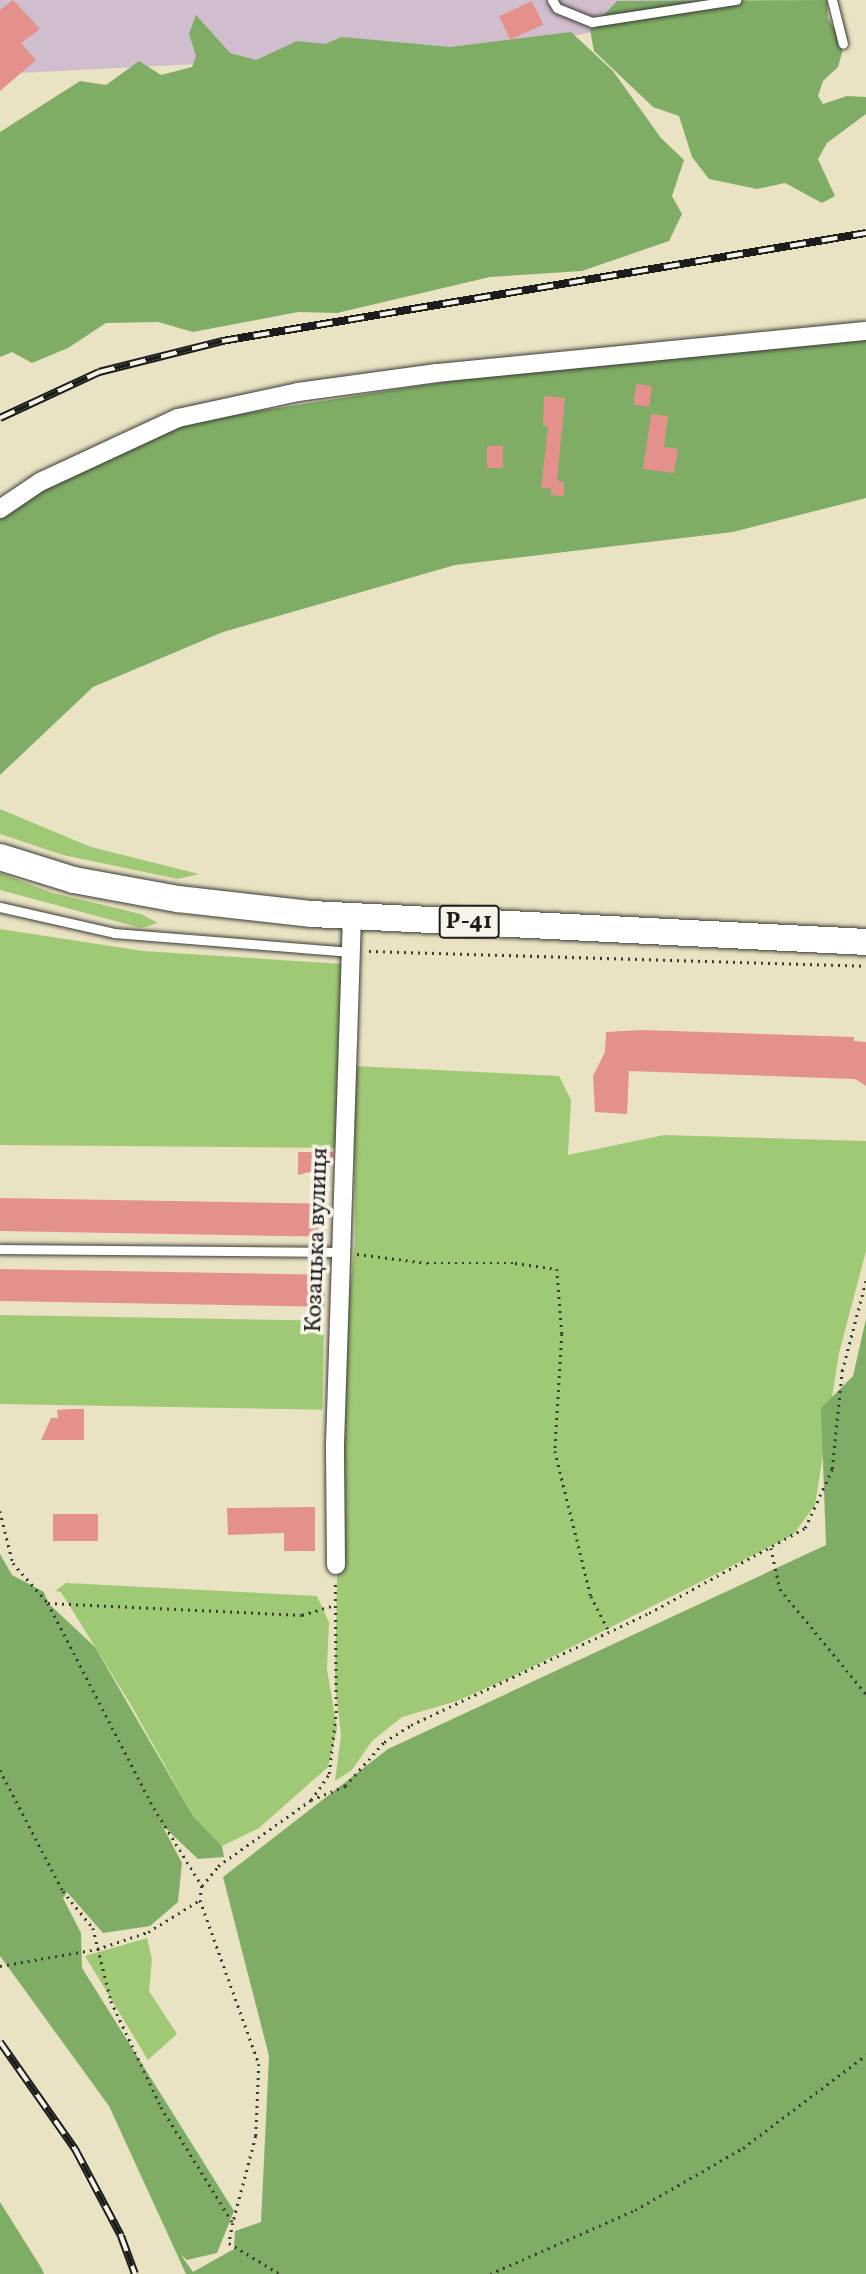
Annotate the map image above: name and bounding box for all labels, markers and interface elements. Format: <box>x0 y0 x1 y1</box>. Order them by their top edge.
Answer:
road number: Р-41 <box>438 903 500 942</box>
street label: Козацька вулиця <box>300 1147 336 1333</box>

